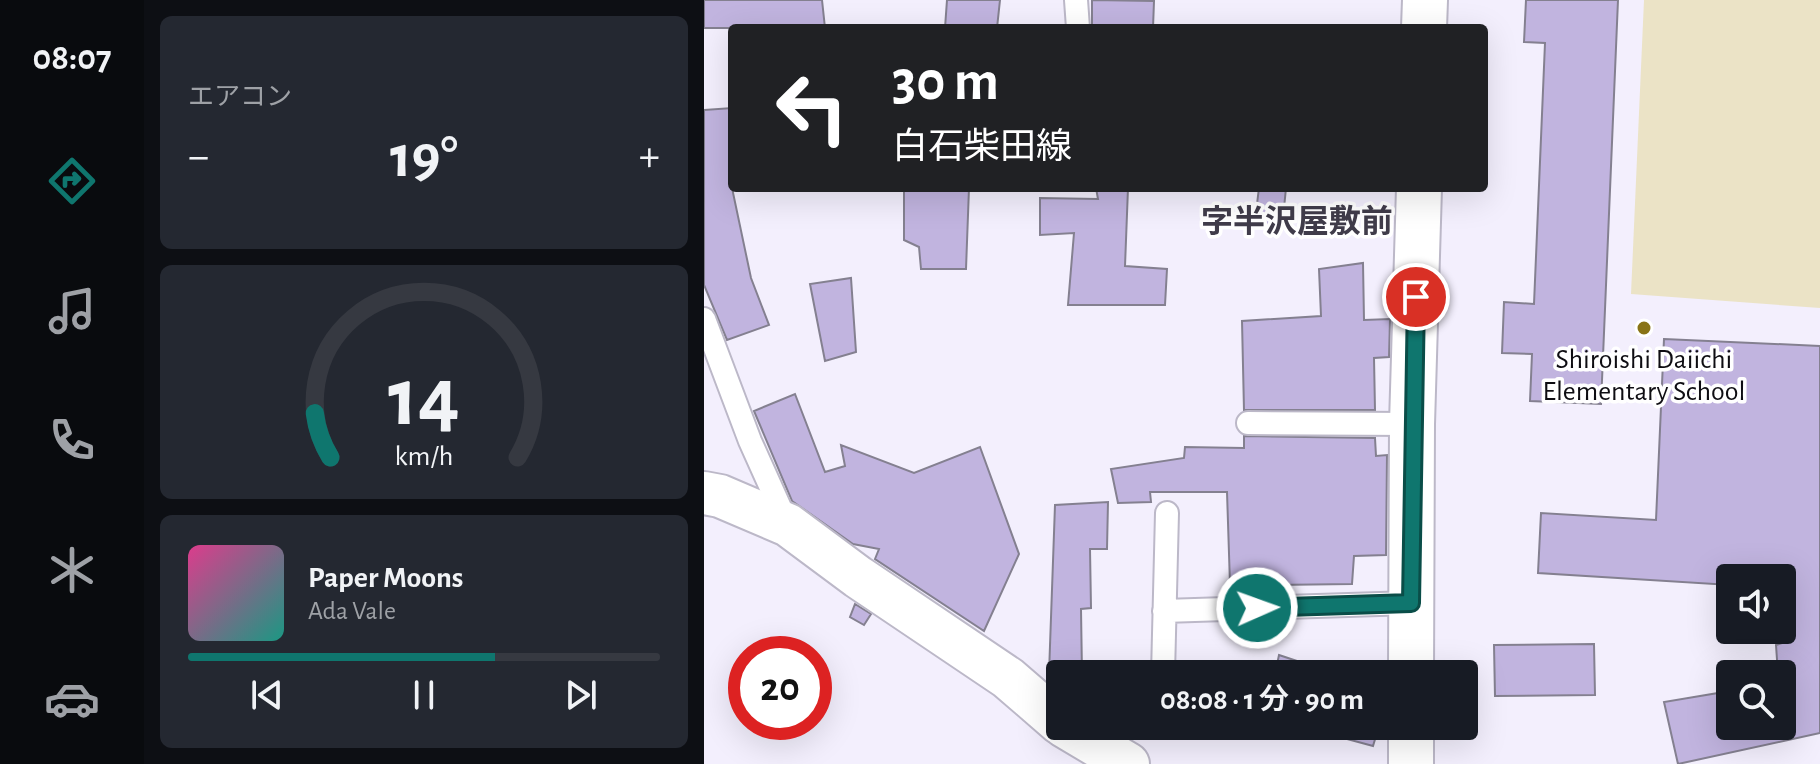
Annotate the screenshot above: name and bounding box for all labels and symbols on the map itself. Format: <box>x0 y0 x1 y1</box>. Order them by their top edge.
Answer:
district label: 字半沢屋敷前 <box>1201 204 1393 238</box>
pin <box>1382 263 1450 331</box>
marker: Shiroishi Daiichi Elementary School <box>1635 319 1653 337</box>
place label: Shiroishi Daiichi Elementary School <box>1542 346 1746 406</box>
position arrow <box>1215 566 1299 650</box>
speed limit sign: 20 <box>728 636 832 740</box>

